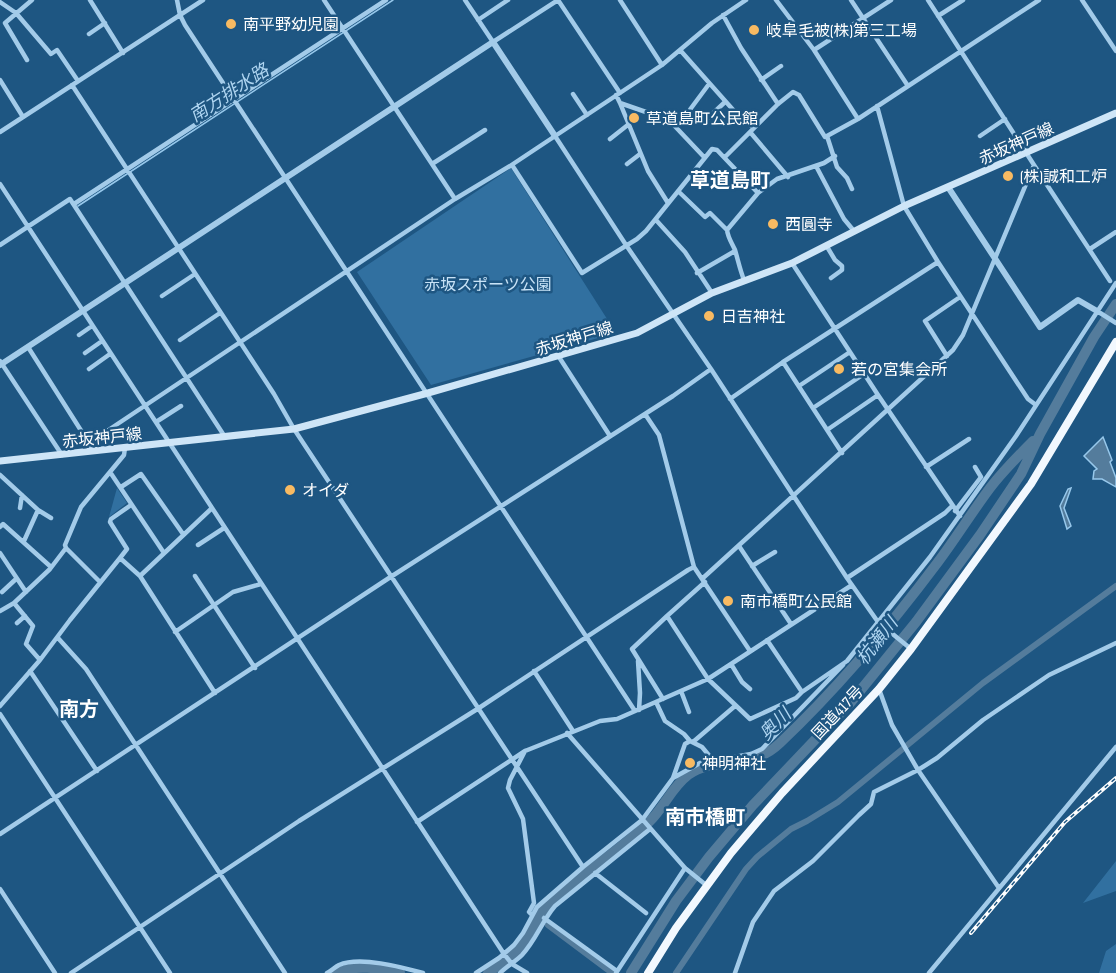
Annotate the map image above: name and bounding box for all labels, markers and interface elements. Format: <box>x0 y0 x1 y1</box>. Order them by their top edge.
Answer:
place label: 南平野幼児園 <box>243 16 339 35</box>
marker: 南平野幼児園 <box>224 17 238 31</box>
place label: 岐阜毛被(株)第三工場 <box>766 22 917 41</box>
marker: 岐阜毛被(株)第三工場 <box>747 23 761 37</box>
water label: 南方排水路 <box>186 59 274 127</box>
place label: 草道島町公民館 <box>646 110 758 129</box>
marker: 草道島町公民館 <box>627 111 641 125</box>
street label: 赤坂神戸線 <box>976 119 1057 169</box>
place label: (株)誠和工炉 <box>1020 168 1107 187</box>
district label: 草道島町 <box>690 169 770 193</box>
marker: (株)誠和工炉 <box>1001 169 1015 183</box>
place label: 西圓寺 <box>785 216 833 235</box>
marker: 西圓寺 <box>766 217 780 231</box>
park label: 赤坂スポーツ公園 <box>424 276 552 295</box>
place label: 日吉神社 <box>721 308 785 327</box>
marker: 日吉神社 <box>702 309 716 323</box>
street label: 赤坂神戸線 <box>533 319 615 360</box>
place label: 若の宮集会所 <box>851 361 947 380</box>
marker: 若の宮集会所 <box>832 362 846 376</box>
street label: 赤坂神戸線 <box>61 425 143 452</box>
place label: オイダ <box>302 482 349 501</box>
marker: オイダ <box>283 483 297 497</box>
place label: 南市橋町公民館 <box>740 593 852 612</box>
marker: 南市橋町公民館 <box>721 594 735 608</box>
water label: 杭瀬川 <box>852 612 904 669</box>
street label: 国道417号 <box>808 682 868 744</box>
district label: 南方 <box>59 698 99 722</box>
water label: 奥川 <box>755 703 797 745</box>
place label: 神明神社 <box>702 755 766 774</box>
marker: 神明神社 <box>683 756 697 770</box>
district label: 南市橋町 <box>665 806 745 830</box>

